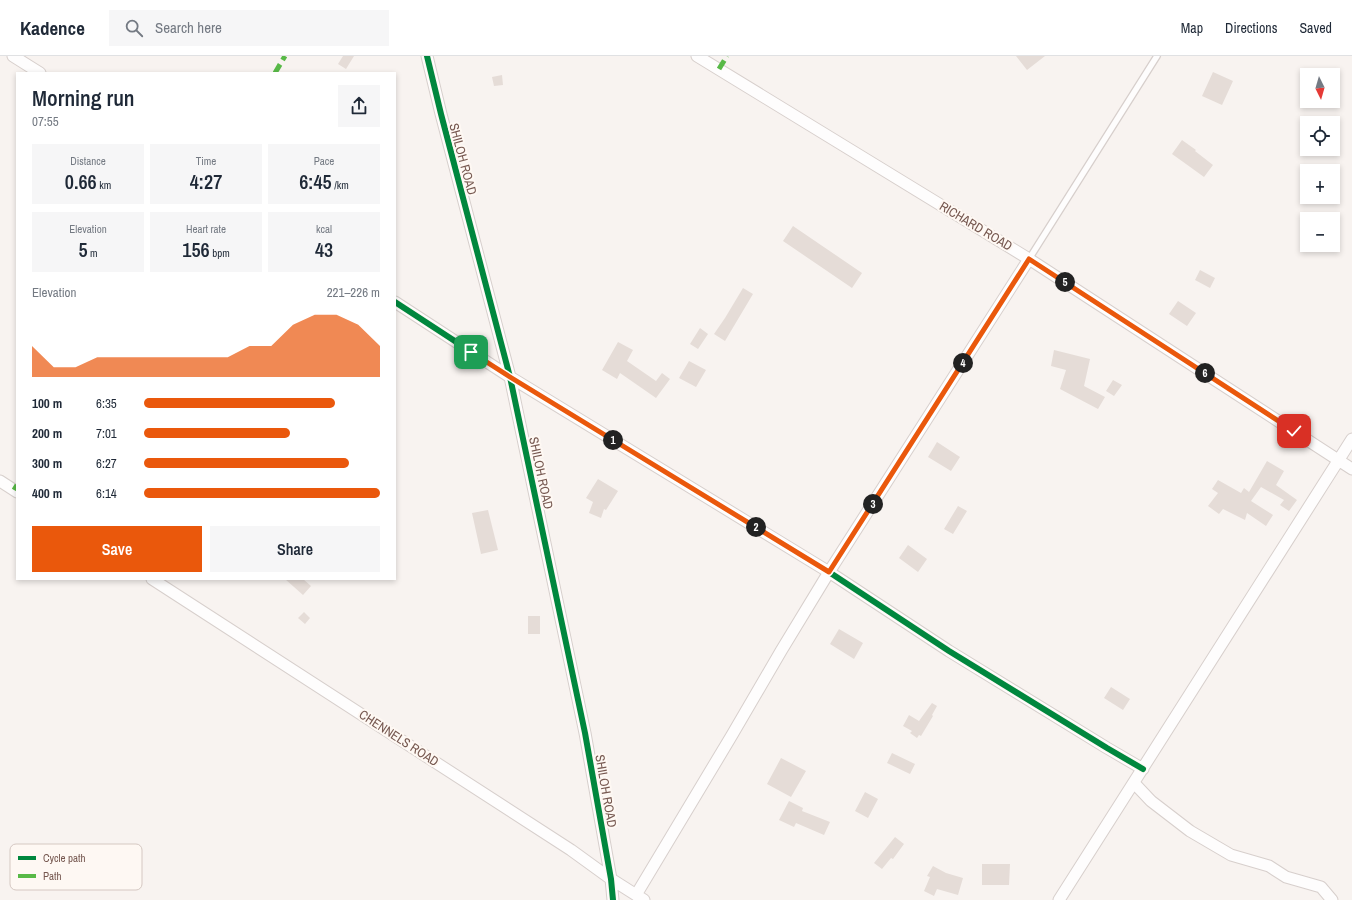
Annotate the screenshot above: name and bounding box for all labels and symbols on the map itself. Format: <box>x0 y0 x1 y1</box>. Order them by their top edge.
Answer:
north arrow <box>1300 68 1340 108</box>
street label: SHILOH ROAD <box>445 121 481 197</box>
street label: RICHARD ROAD <box>936 198 1016 255</box>
pin: 5 <box>1055 272 1075 292</box>
pin <box>454 335 488 369</box>
pin: 4 <box>953 353 973 373</box>
pin: 6 <box>1195 363 1215 383</box>
pin <box>1277 414 1311 448</box>
pin: 1 <box>603 430 623 450</box>
street label: SHILOH ROAD <box>525 435 557 511</box>
pin: 3 <box>863 494 883 514</box>
pin: 2 <box>746 517 766 537</box>
street label: CHENNELS ROAD <box>356 706 442 770</box>
street label: SHILOH ROAD <box>591 753 621 829</box>
legend <box>10 844 142 890</box>
text: Cycle path <box>43 851 86 865</box>
text: Path <box>43 869 62 883</box>

